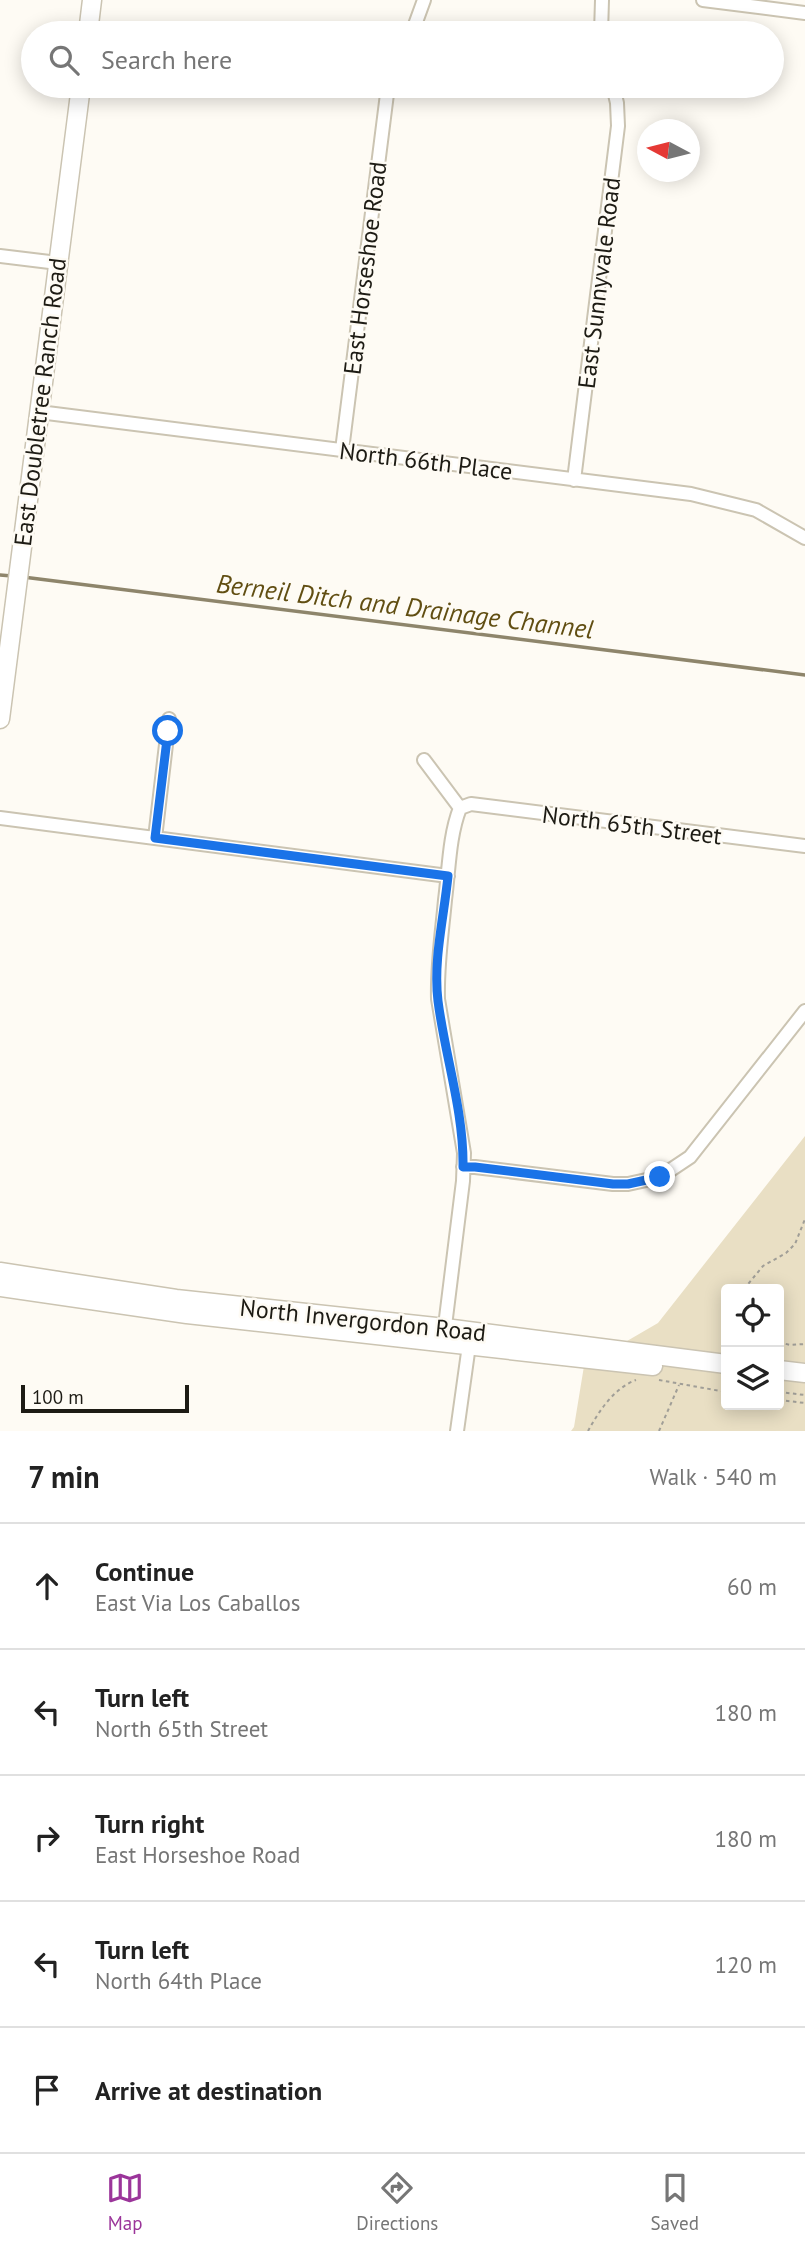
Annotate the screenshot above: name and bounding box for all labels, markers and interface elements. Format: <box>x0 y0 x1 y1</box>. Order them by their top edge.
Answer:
search box <box>21 21 784 98</box>
icon: search <box>45 41 83 79</box>
text: Search here <box>101 43 232 76</box>
north arrow <box>637 119 700 182</box>
street label: East Horseshoe Road <box>337 160 393 376</box>
street label: East Sunnyvale Road <box>571 176 627 390</box>
street label: East Doubletree Ranch Road <box>7 256 73 548</box>
street label: North 66th Place <box>338 435 514 487</box>
water label: Berneil Ditch and Drainage Channel <box>215 566 595 646</box>
route start <box>152 715 183 746</box>
street label: North 65th Street <box>540 799 724 851</box>
route end <box>644 1161 675 1192</box>
map controls <box>721 1284 784 1410</box>
button: locate <box>721 1284 784 1347</box>
street label: North Invergordon Road <box>238 1292 488 1348</box>
button: layers <box>721 1347 784 1410</box>
scale bar <box>21 1382 189 1414</box>
text: 100 m <box>32 1385 84 1409</box>
text: 7 min <box>28 1457 100 1496</box>
text: Walk · 540 m <box>650 1462 777 1491</box>
text: Continue <box>95 1555 194 1588</box>
icon: ahead <box>28 1567 66 1605</box>
text: 60 m <box>727 1572 777 1601</box>
text: East Via Los Caballos <box>95 1588 301 1617</box>
text: Turn left <box>95 1681 189 1714</box>
icon: left <box>28 1693 66 1731</box>
text: 180 m <box>715 1698 777 1727</box>
text: North 65th Street <box>95 1714 268 1743</box>
text: Turn right <box>95 1807 204 1840</box>
icon: right <box>28 1819 66 1857</box>
text: 180 m <box>715 1824 777 1853</box>
text: East Horseshoe Road <box>95 1840 300 1869</box>
text: Turn left <box>95 1933 189 1966</box>
icon: left <box>28 1945 66 1983</box>
text: 120 m <box>715 1950 777 1979</box>
text: North 64th Place <box>95 1966 262 1995</box>
icon: arrive <box>28 2071 66 2109</box>
text: Arrive at destination <box>95 2074 322 2107</box>
tab: Map <box>106 2169 144 2235</box>
tab: Directions <box>356 2169 438 2235</box>
tab: Saved <box>651 2169 699 2235</box>

